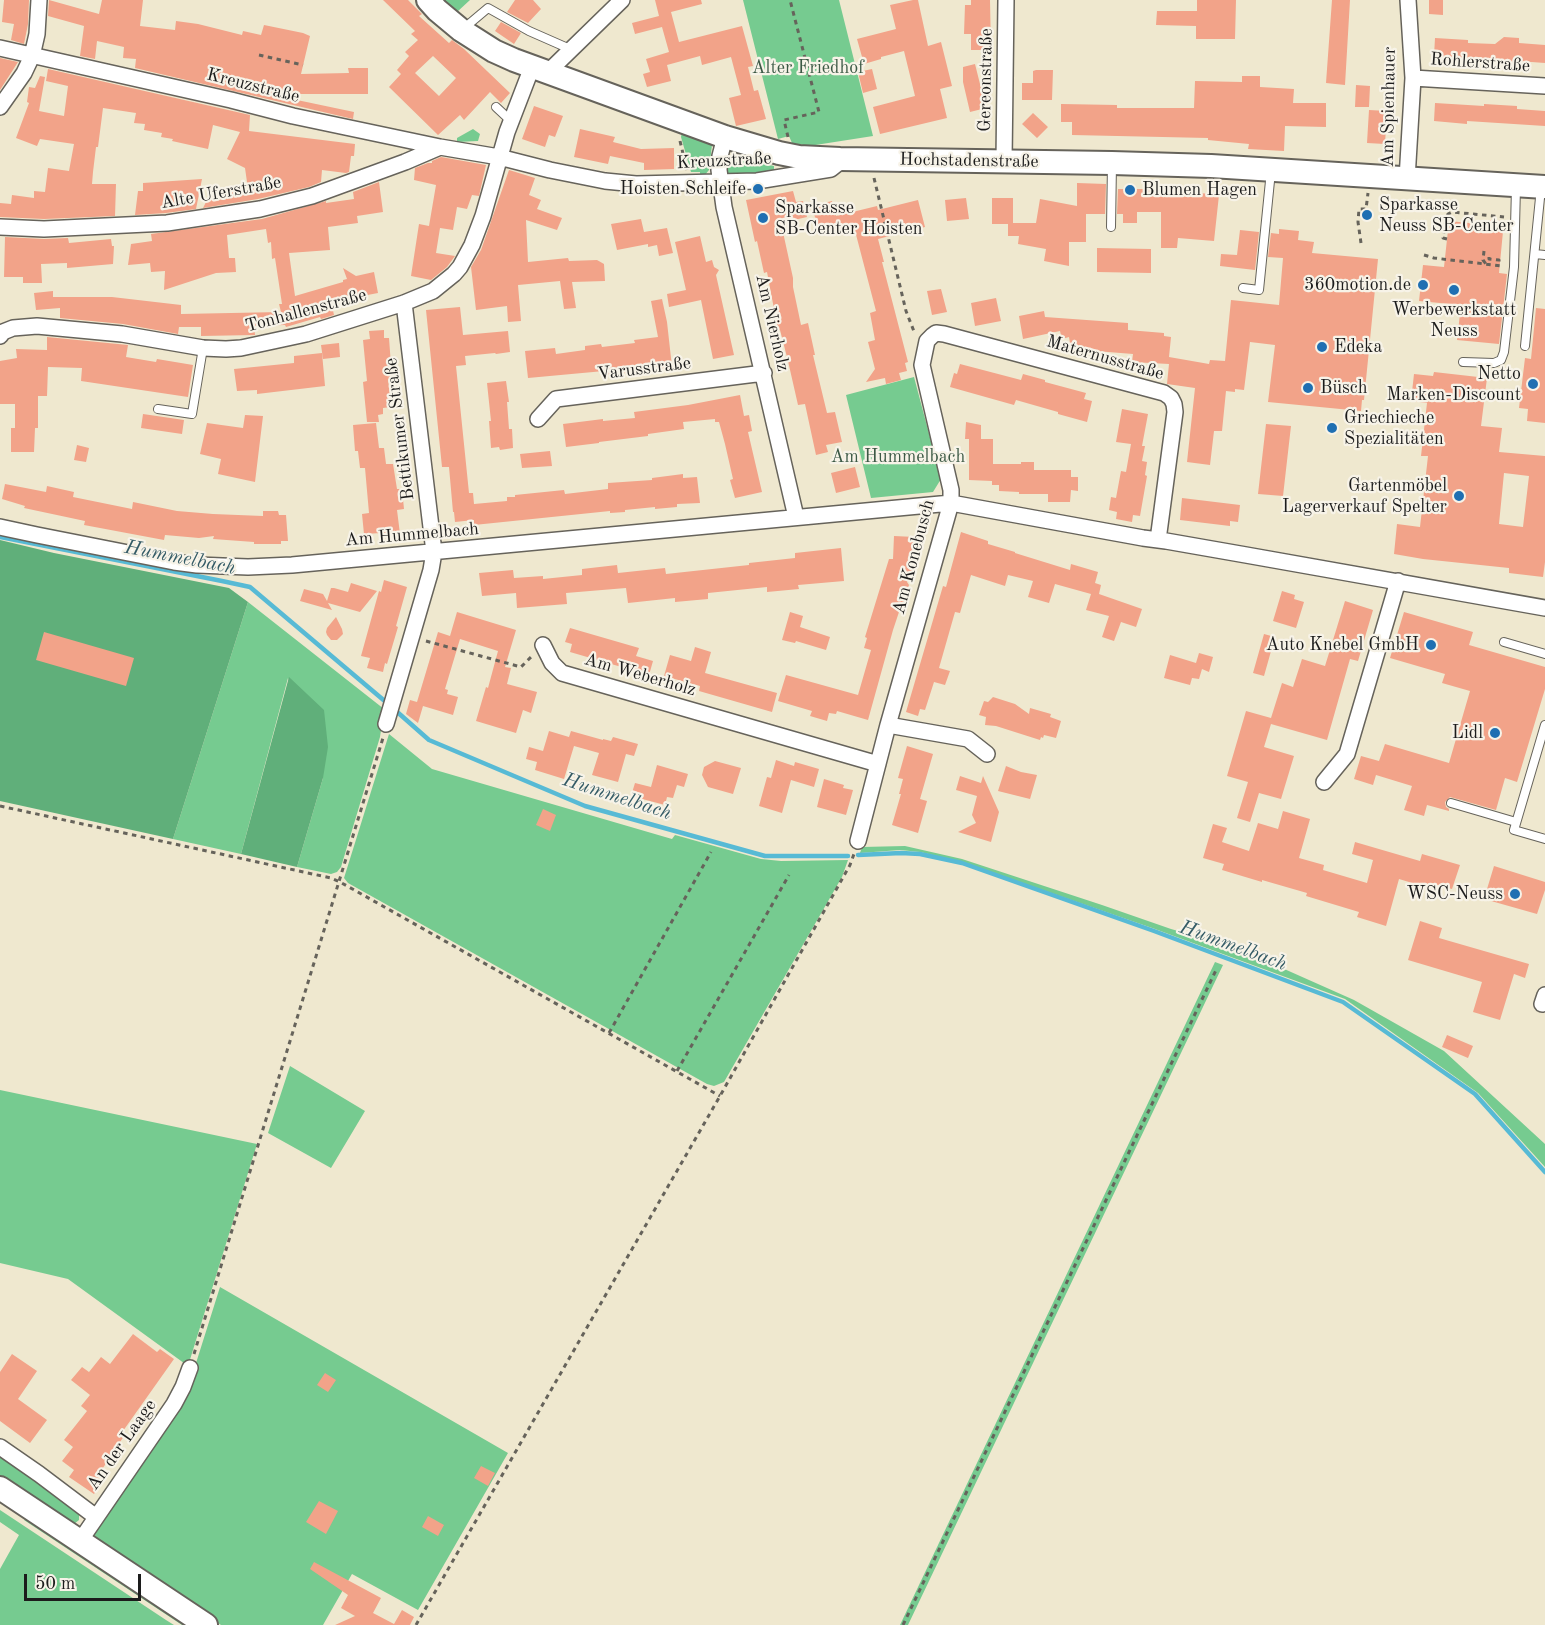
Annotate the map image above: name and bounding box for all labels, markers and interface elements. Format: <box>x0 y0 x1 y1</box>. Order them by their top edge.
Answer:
street label: Gereonstraße <box>974 28 998 132</box>
street label: Am Spienhauer <box>1377 47 1401 167</box>
street label: Rohlerstraße <box>1429 49 1531 77</box>
park label: Alter Friedhof <box>752 57 864 79</box>
street label: Kreuzstraße <box>204 64 302 108</box>
street label: Kreuzstraße <box>676 148 772 174</box>
street label: Hochstadenstraße <box>899 149 1039 173</box>
street label: Alte Uferstraße <box>159 172 283 214</box>
place label: Hoisten Schleife <box>620 178 746 200</box>
place label: Blumen Hagen <box>1142 179 1257 201</box>
marker: Hoisten Schleife <box>751 182 765 196</box>
marker: Blumen Hagen <box>1123 183 1137 197</box>
place label: Sparkasse Neuss SB-Center <box>1379 194 1514 236</box>
place label: Sparkasse SB-Center Hoisten <box>775 197 922 240</box>
marker: Sparkasse Neuss SB-Center <box>1360 208 1374 222</box>
marker: Sparkasse SB-Center Hoisten <box>756 211 770 225</box>
street label: Am Nierholz <box>750 272 794 374</box>
place label: 360motion.de <box>1304 274 1411 296</box>
marker: 360motion.de <box>1416 278 1430 292</box>
marker: Werbewerkstatt Neuss <box>1447 283 1461 297</box>
street label: Tonhallenstraße <box>243 284 369 338</box>
place label: Werbewerkstatt Neuss <box>1392 299 1516 342</box>
street label: Maternusstraße <box>1044 331 1166 385</box>
place label: Edeka <box>1334 336 1382 358</box>
marker: Edeka <box>1315 340 1329 354</box>
street label: Varusstraße <box>596 353 692 385</box>
street label: Bettikumer Straße <box>381 356 419 502</box>
place label: Netto Marken-Discount <box>1387 363 1521 406</box>
place label: Büsch <box>1320 377 1367 399</box>
marker: Netto Marken-Discount <box>1526 377 1540 391</box>
marker: Büsch <box>1301 381 1315 395</box>
place label: Griechieche Spezialitäten <box>1344 407 1444 450</box>
marker: Griechieche Spezialitäten <box>1325 421 1339 435</box>
park label: Am Hummelbach <box>831 446 965 468</box>
place label: Gartenmöbel Lagerverkauf Spelter <box>1282 475 1447 518</box>
marker: Gartenmöbel Lagerverkauf Spelter <box>1452 489 1466 503</box>
street label: Am Konebusch <box>888 497 940 617</box>
street label: Am Hummelbach <box>344 518 480 552</box>
water label: Hummelbach <box>122 535 238 581</box>
place label: Auto Knebel GmbH <box>1266 634 1419 656</box>
marker: Auto Knebel GmbH <box>1424 638 1438 652</box>
street label: Am Weberholz <box>582 649 698 701</box>
place label: Lidl <box>1452 722 1483 744</box>
marker: Lidl <box>1488 726 1502 740</box>
water label: Hummelbach <box>560 768 674 826</box>
place label: WSC-Neuss <box>1407 883 1503 905</box>
marker: WSC-Neuss <box>1508 887 1522 901</box>
water label: Hummelbach <box>1176 915 1290 977</box>
street label: An der Laage <box>83 1395 161 1495</box>
scale bar <box>27 1562 144 1600</box>
text: 50 m <box>35 1575 75 1593</box>

